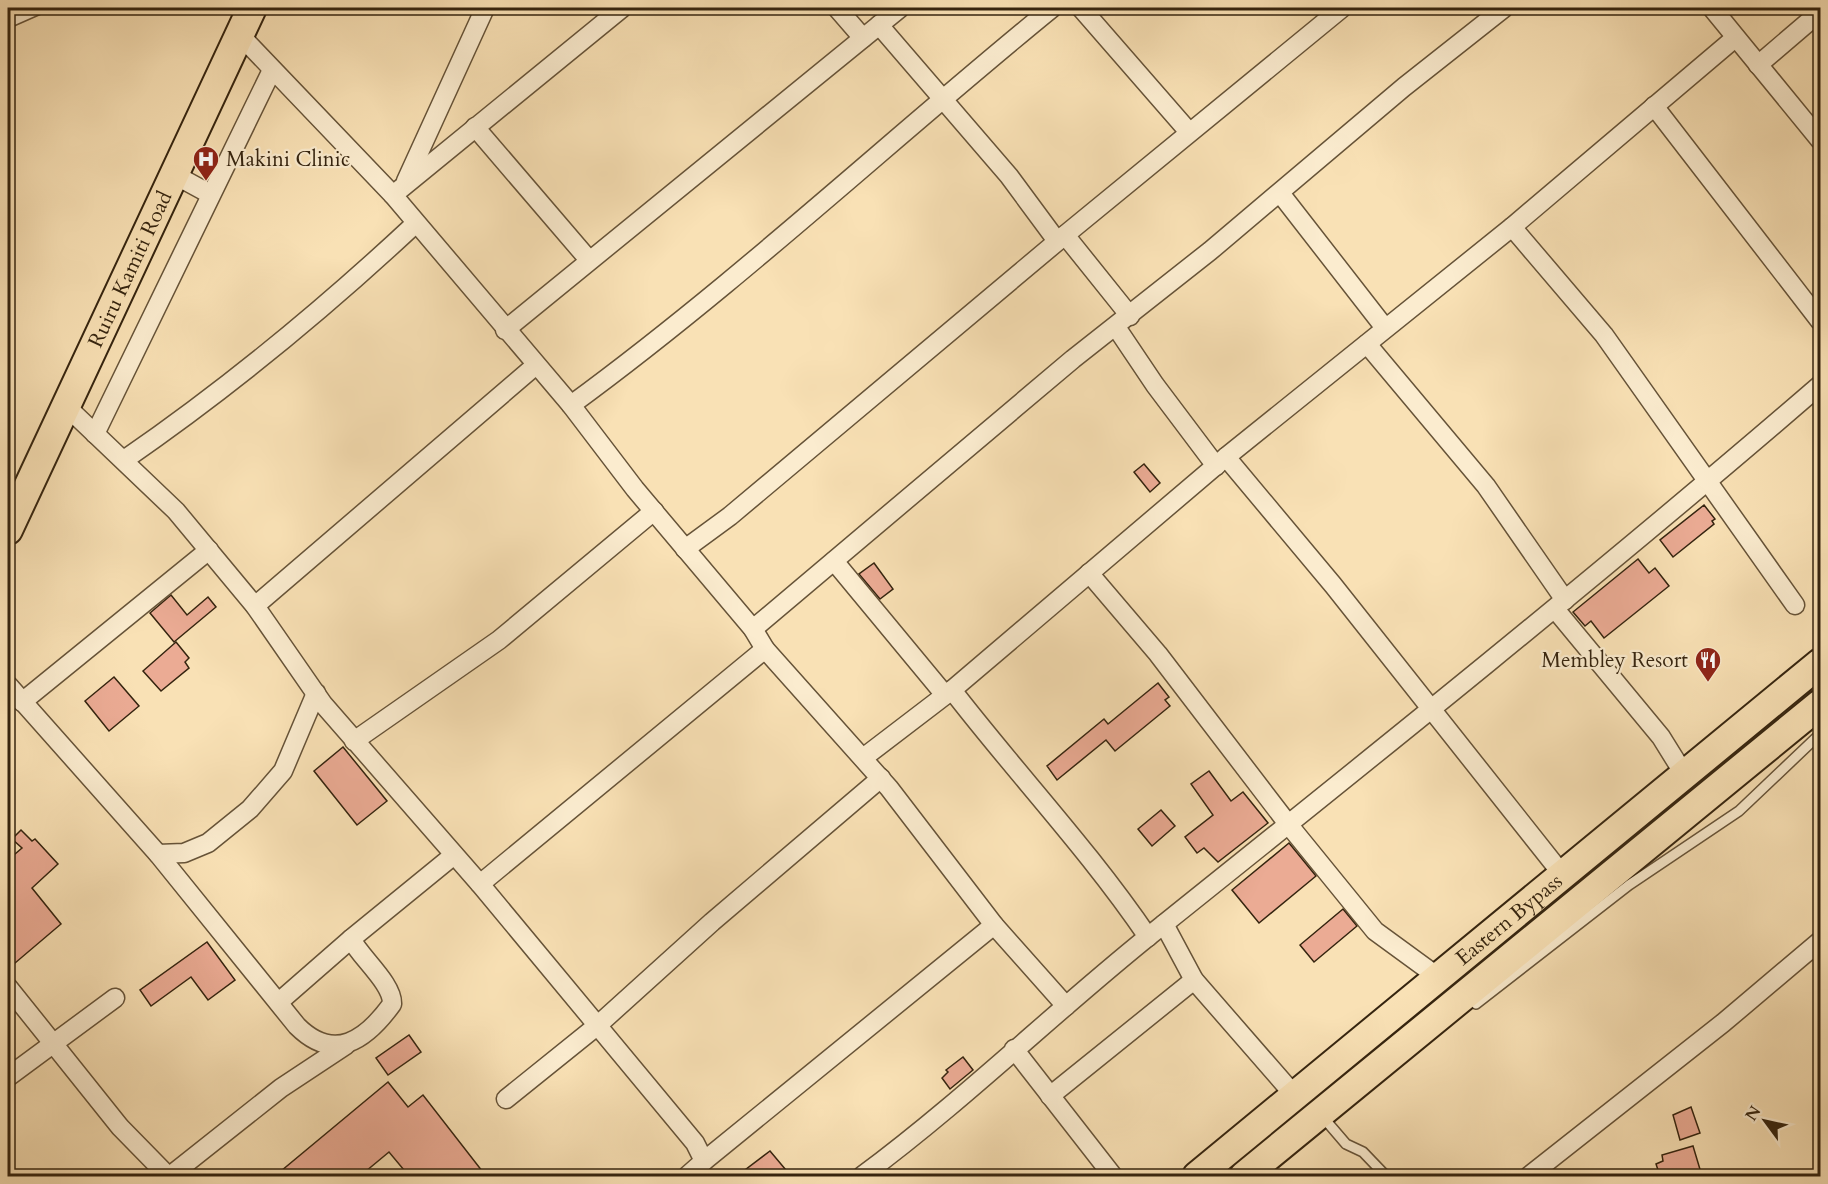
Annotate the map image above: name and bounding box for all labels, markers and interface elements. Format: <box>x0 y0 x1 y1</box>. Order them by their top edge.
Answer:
hospital icon: Makini Clinic <box>191 144 221 182</box>
place label: Makini Clinic <box>226 145 350 174</box>
street label: Ruiru Kamiti Road <box>81 186 179 352</box>
restaurant icon: Membley Resort <box>1693 645 1723 683</box>
place label: Membley Resort <box>1541 646 1688 675</box>
street label: Eastern Bypass <box>1450 867 1569 972</box>
north arrow <box>1735 1091 1795 1151</box>
text: N <box>1740 1101 1766 1125</box>

